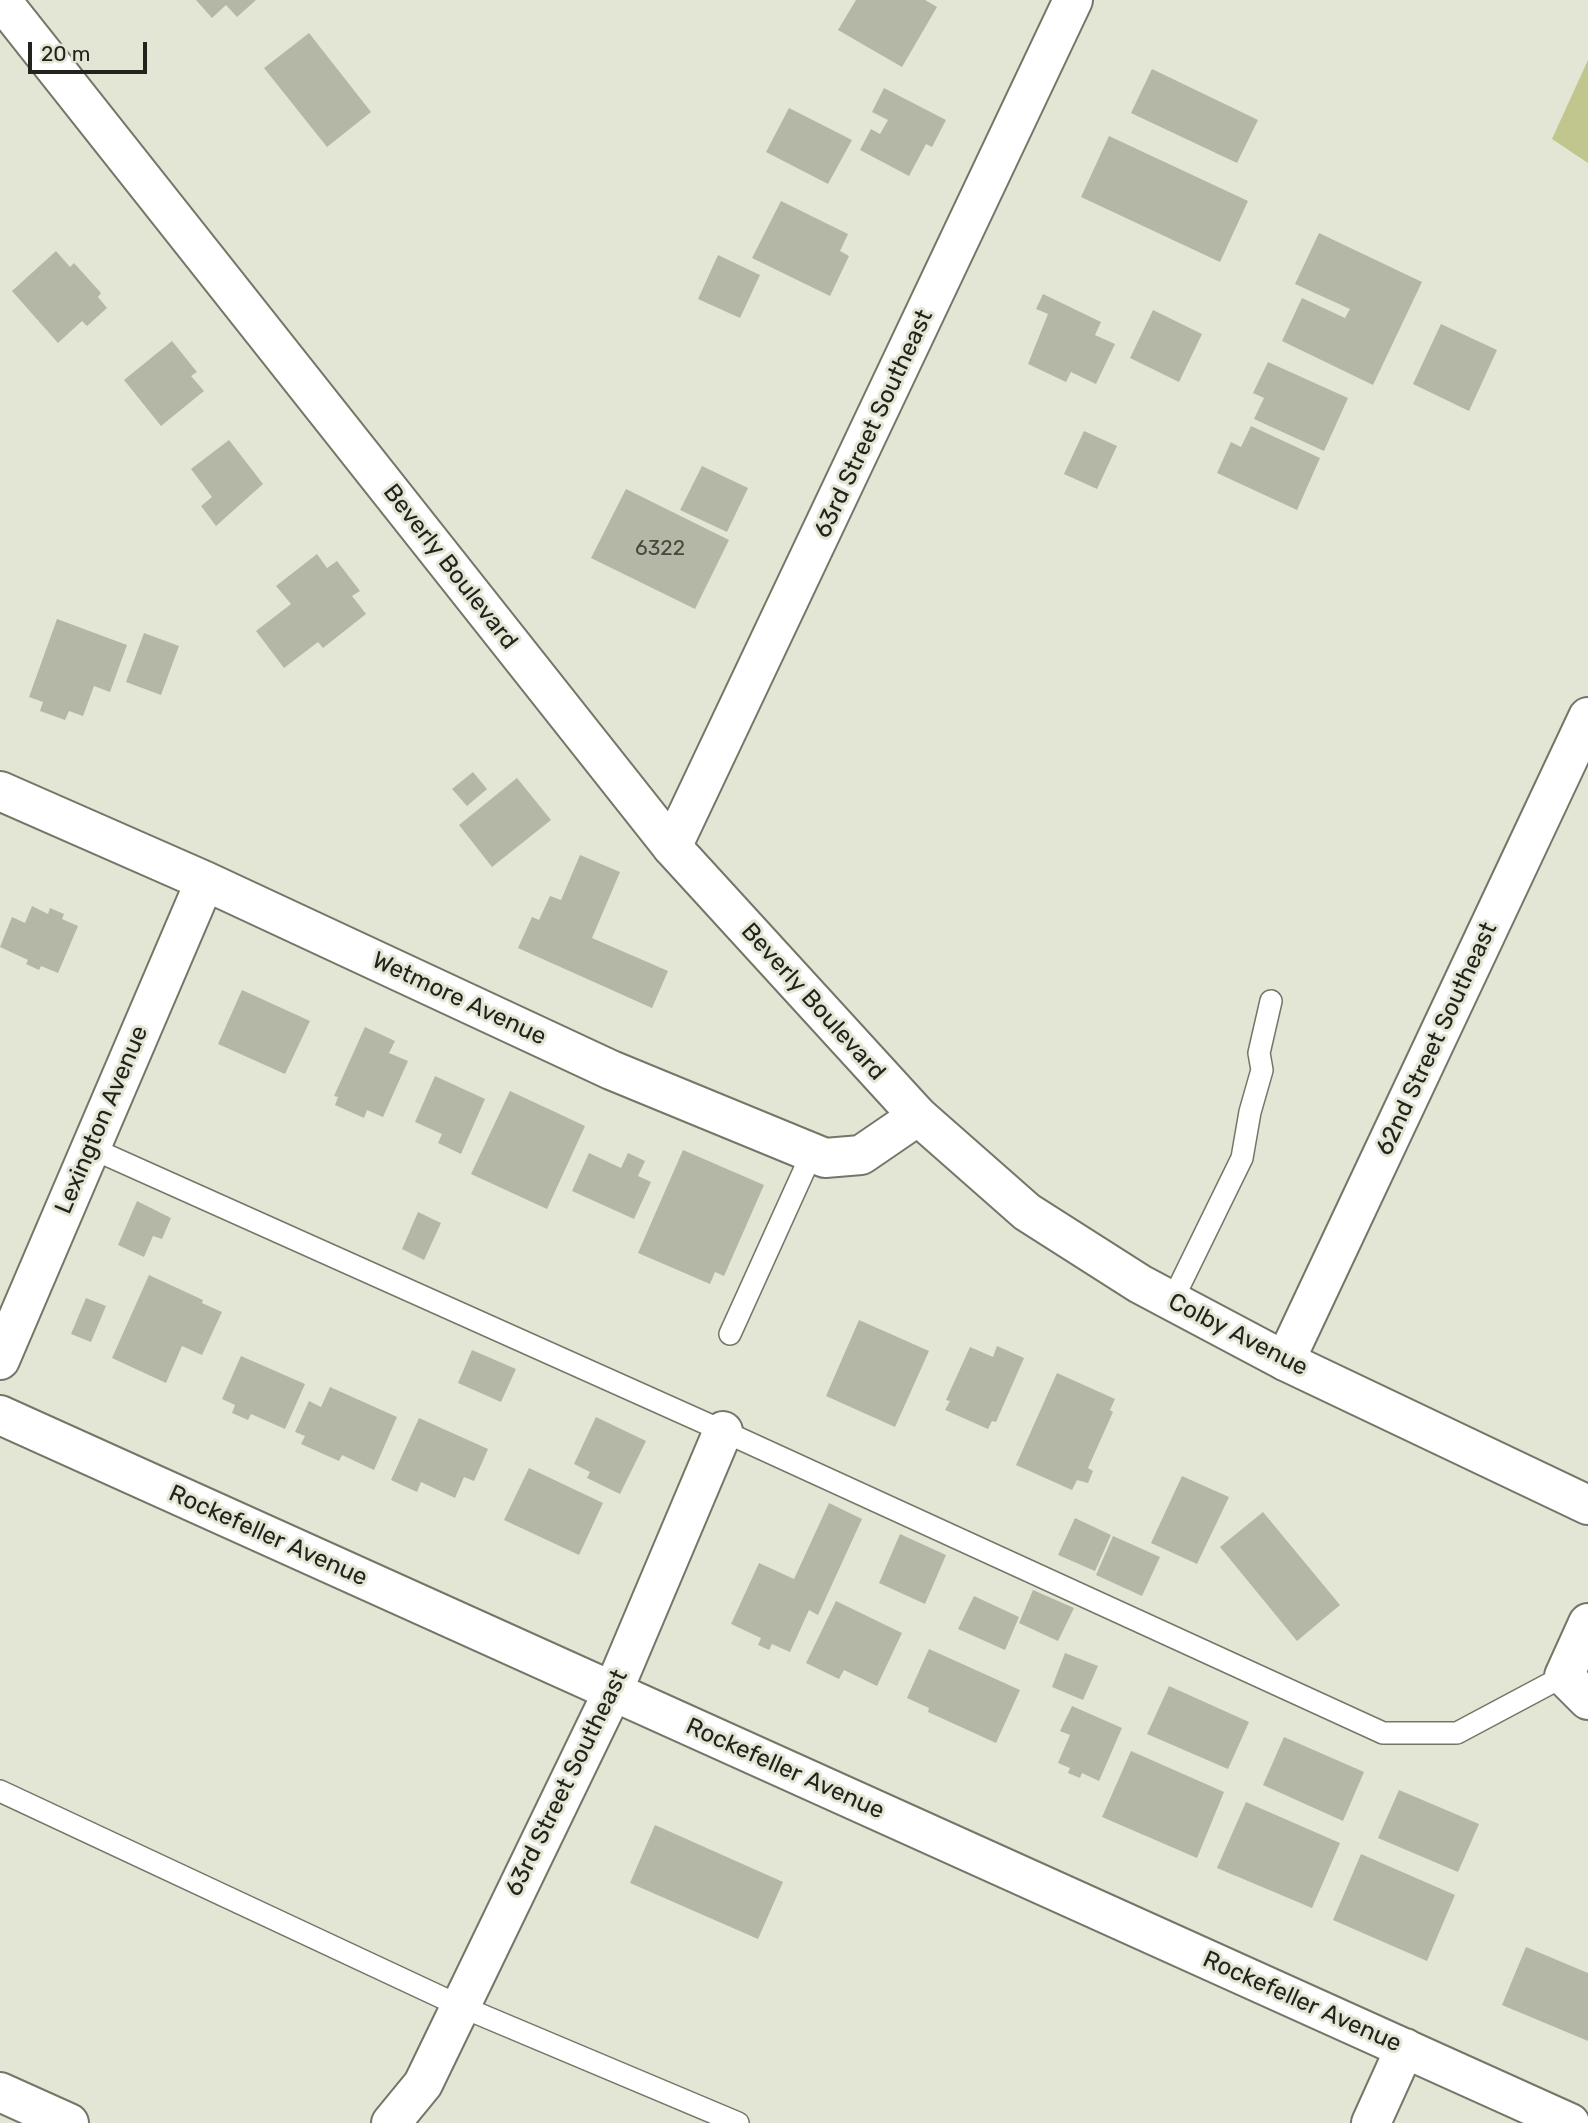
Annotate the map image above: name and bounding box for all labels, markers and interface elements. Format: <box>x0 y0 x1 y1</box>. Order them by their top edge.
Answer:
scale bar <box>32 28 150 72</box>
text: 20 m <box>41 41 90 66</box>
street label: 63rd Street Southeast <box>808 305 940 543</box>
street label: Beverly Boulevard <box>377 479 523 655</box>
house number: 6322 <box>635 536 685 562</box>
street label: Beverly Boulevard <box>735 917 891 1087</box>
street label: 62nd Street Southeast <box>1370 918 1504 1160</box>
street label: Wetmore Avenue <box>367 946 551 1052</box>
street label: Lexington Avenue <box>49 1022 155 1218</box>
street label: Colby Avenue <box>1163 1288 1313 1382</box>
street label: Rockefeller Avenue <box>164 1479 372 1593</box>
street label: 63rd Street Southeast <box>500 1665 634 1901</box>
street label: Rockefeller Avenue <box>681 1712 889 1826</box>
street label: Rockefeller Avenue <box>1198 1945 1406 2059</box>

